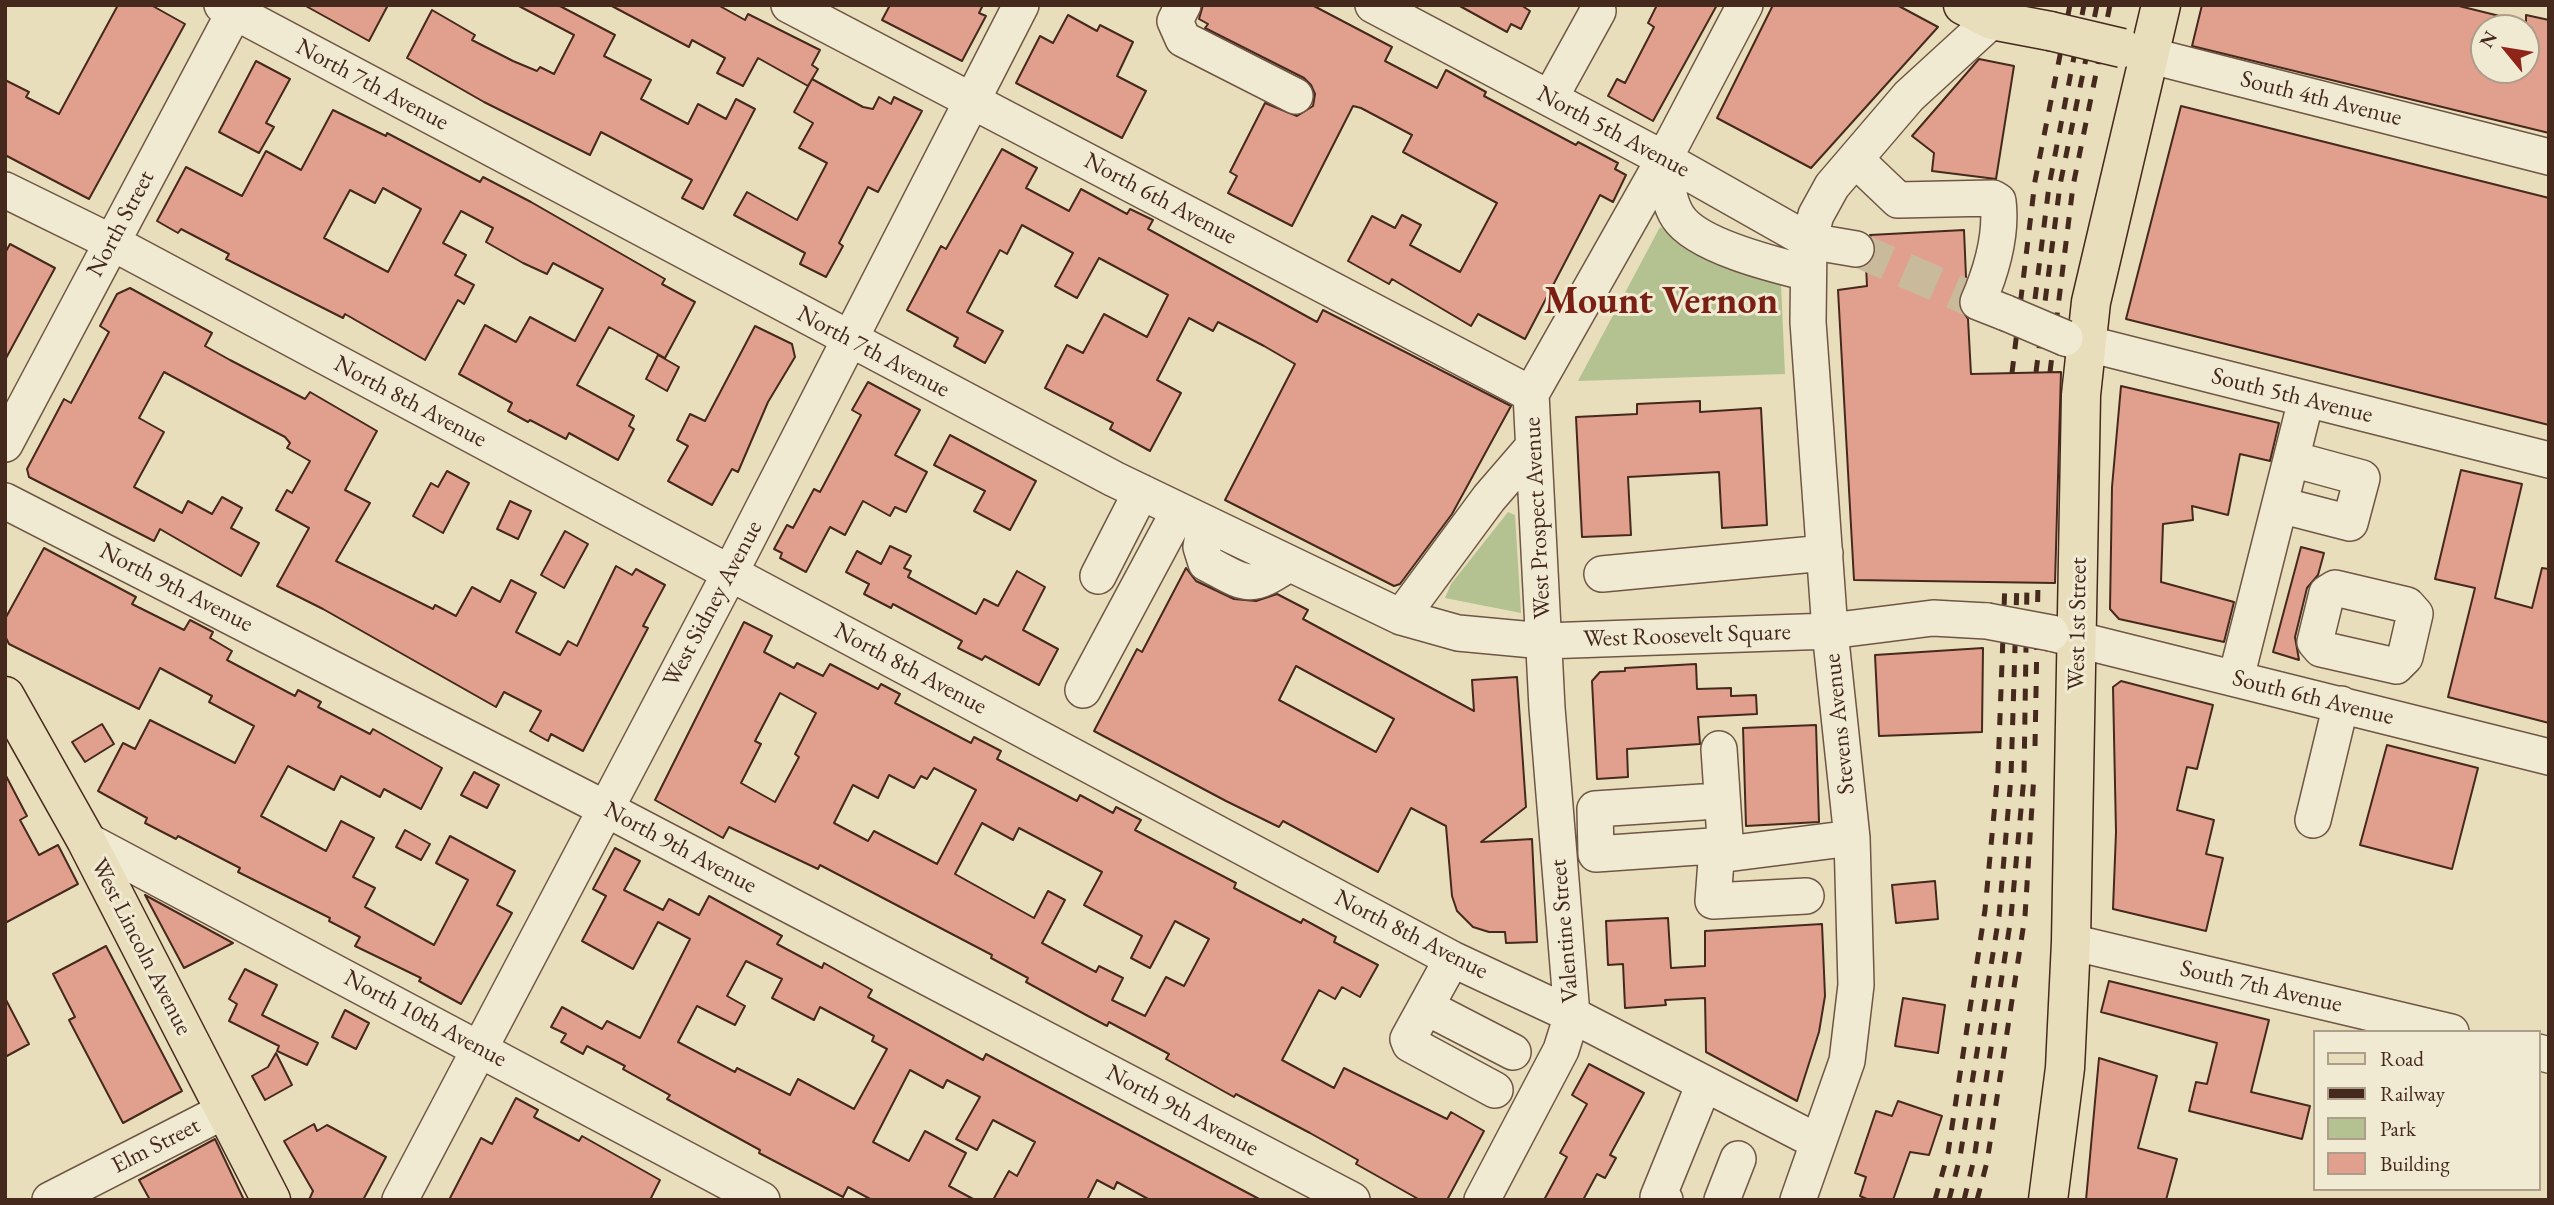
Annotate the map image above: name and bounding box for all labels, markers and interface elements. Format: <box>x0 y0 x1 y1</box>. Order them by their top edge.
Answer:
north arrow <box>2470 14 2540 84</box>
text: N <box>2473 26 2503 52</box>
street label: North 7th Avenue <box>291 33 453 137</box>
street label: South 4th Avenue <box>2237 65 2405 133</box>
street label: North 5th Avenue <box>1532 80 1694 184</box>
street label: North 6th Avenue <box>1079 147 1241 251</box>
street label: North Street <box>81 166 161 282</box>
district label: Mount Vernon <box>1544 280 1778 326</box>
street label: North 7th Avenue <box>792 300 954 404</box>
street label: North 8th Avenue <box>329 350 491 454</box>
street label: South 5th Avenue <box>2208 362 2376 430</box>
street label: West Prospect Avenue <box>1518 416 1558 620</box>
street label: West Sidney Avenue <box>657 516 769 692</box>
street label: North 9th Avenue <box>94 537 258 639</box>
street label: West 1st Street <box>2062 557 2094 691</box>
street label: North 8th Avenue <box>829 617 991 721</box>
street label: West Roosevelt Square <box>1583 618 1791 654</box>
street label: Stevens Avenue <box>1818 652 1862 796</box>
street label: South 6th Avenue <box>2229 664 2397 732</box>
street label: North 9th Avenue <box>599 796 761 900</box>
street label: West Lincoln Avenue <box>84 854 198 1040</box>
street label: Valentine Street <box>1544 858 1586 1004</box>
street label: North 8th Avenue <box>1329 884 1493 986</box>
street label: South 7th Avenue <box>2177 954 2345 1020</box>
street label: North 10th Avenue <box>339 964 511 1074</box>
legend <box>2312 1030 2540 1191</box>
text: Road <box>2380 1045 2424 1072</box>
street label: North 9th Avenue <box>1101 1059 1263 1163</box>
text: Railway <box>2380 1080 2445 1107</box>
street label: Elm Street <box>107 1111 205 1181</box>
text: Park <box>2380 1115 2416 1142</box>
text: Building <box>2380 1150 2450 1177</box>

